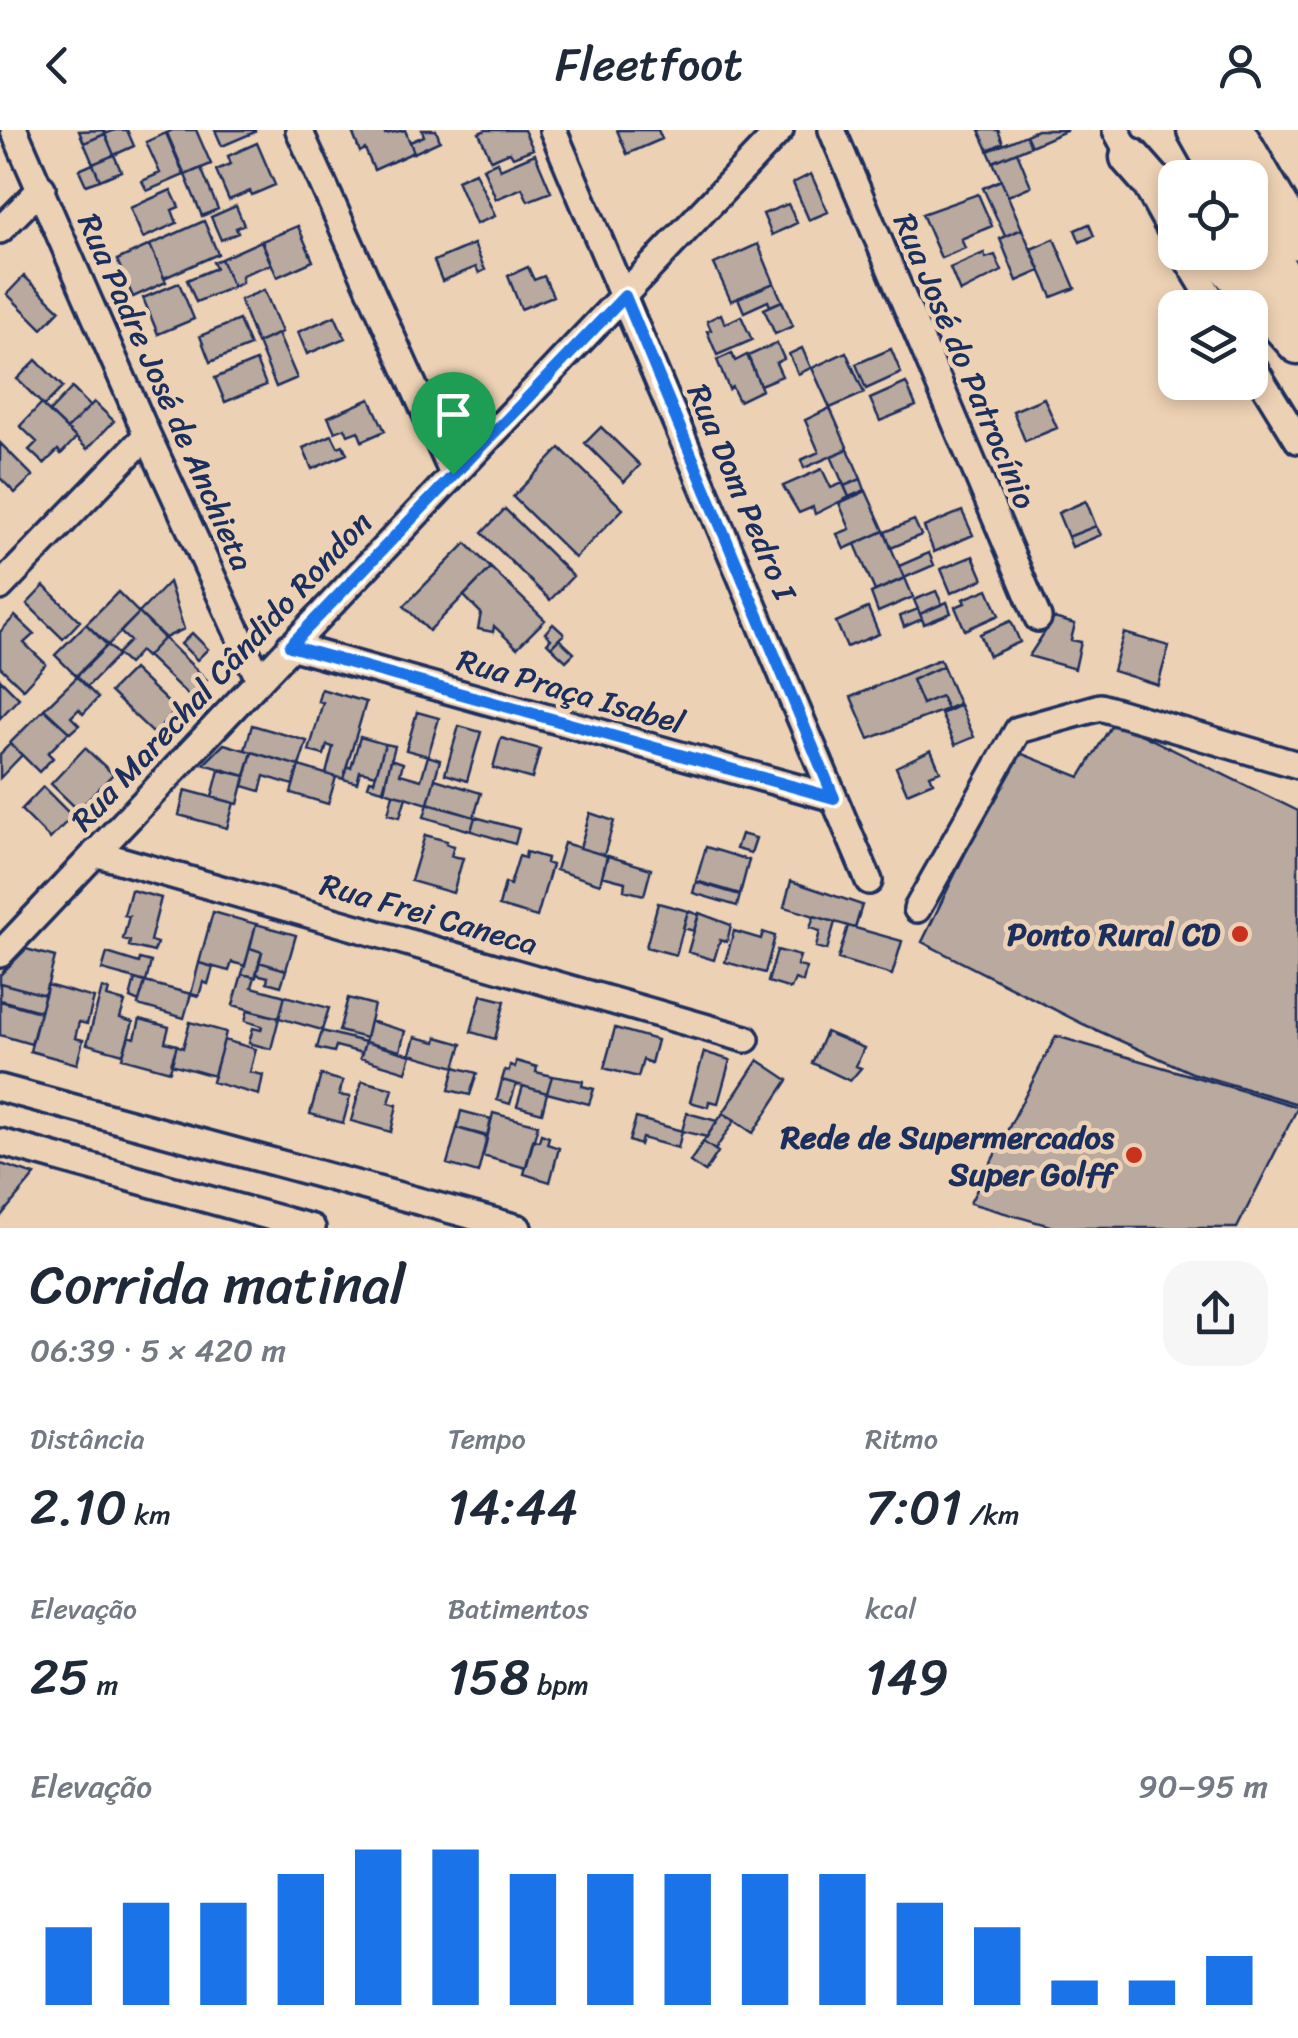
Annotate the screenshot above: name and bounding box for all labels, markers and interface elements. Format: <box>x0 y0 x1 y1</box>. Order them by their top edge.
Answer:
text: Fleetfoot <box>555 25 743 105</box>
icon: back <box>30 38 85 93</box>
icon: person <box>1213 38 1268 93</box>
map controls <box>1158 160 1268 400</box>
button: locate <box>1158 160 1268 270</box>
street label: Rua Padre José de Anchieta <box>61 204 270 580</box>
street label: Rua José do Patrocínio <box>876 204 1053 518</box>
button: layers <box>1158 290 1268 400</box>
pin <box>411 372 496 475</box>
street label: Rua Dom Pedro I <box>670 375 814 612</box>
icon: arrive <box>426 387 481 442</box>
street label: Rua Marechal Cândido Rondon <box>56 497 387 846</box>
street label: Rua Praça Isabel <box>450 632 692 751</box>
street label: Rua Frei Caneca <box>313 856 544 973</box>
place label: Ponto Rural CD <box>1007 906 1221 963</box>
marker: Ponto Rural CD <box>1229 923 1251 945</box>
place label: Rede de Supermercados Super Golff <box>780 1109 1119 1203</box>
marker: Rede de Supermercados Super Golff <box>1123 1144 1145 1166</box>
text: Corrida matinal <box>30 1236 406 1333</box>
button: share <box>1163 1261 1268 1366</box>
text: 06:39 · 5 × 420 m <box>30 1322 286 1379</box>
text: Distância <box>30 1414 145 1463</box>
text: Tempo <box>448 1414 526 1463</box>
text: Ritmo <box>865 1414 938 1463</box>
text: 2.10 <box>30 1463 127 1552</box>
text: 14:44 <box>448 1463 578 1552</box>
text: 7:01 <box>865 1463 962 1552</box>
text: km <box>127 1490 171 1539</box>
text: /km <box>962 1490 1020 1539</box>
text: Elevação <box>30 1584 137 1633</box>
text: Batimentos <box>448 1584 589 1633</box>
text: kcal <box>865 1584 916 1633</box>
text: 25 <box>30 1633 89 1722</box>
text: 158 <box>448 1633 530 1722</box>
text: 149 <box>865 1633 949 1722</box>
text: m <box>89 1660 118 1709</box>
text: bpm <box>530 1660 589 1709</box>
text: Elevação <box>30 1758 152 1815</box>
text: 90–95 m <box>1138 1758 1268 1815</box>

